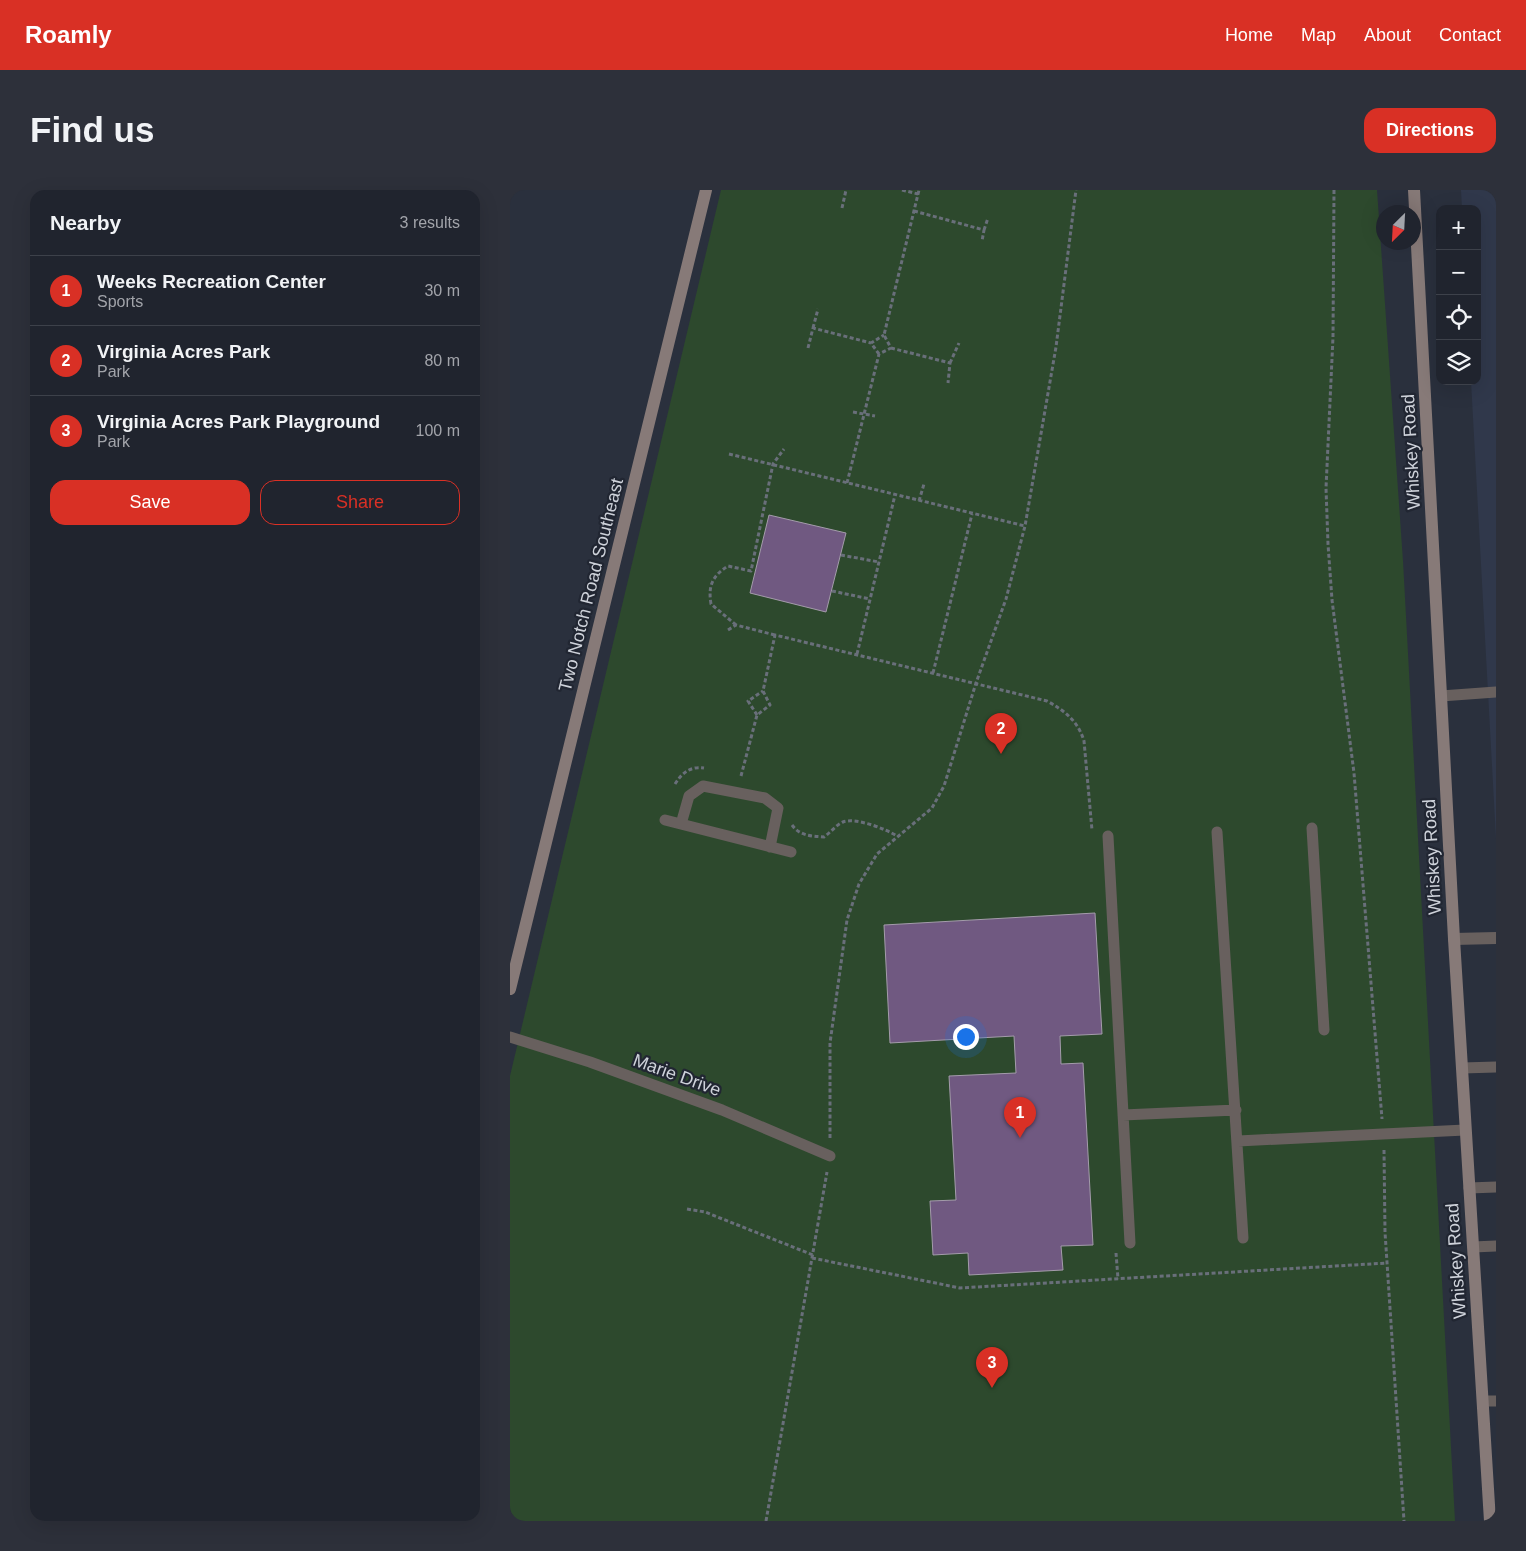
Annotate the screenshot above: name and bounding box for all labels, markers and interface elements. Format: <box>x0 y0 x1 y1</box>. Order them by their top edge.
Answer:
text: Roamly <box>25 21 112 48</box>
text: Home <box>1225 25 1273 45</box>
text: Map <box>1301 25 1336 45</box>
text: About <box>1364 25 1411 45</box>
text: Contact <box>1439 25 1501 45</box>
button: Directions <box>1364 108 1496 153</box>
text: Find us <box>30 110 154 149</box>
north arrow <box>1376 205 1421 250</box>
map controls <box>1436 205 1481 385</box>
button: + <box>1436 205 1481 250</box>
text: Nearby <box>50 211 121 234</box>
text: 3 results <box>400 214 460 231</box>
button: − <box>1436 250 1481 295</box>
text: Weeks Recreation Center <box>97 271 326 292</box>
text: 1 <box>62 282 70 299</box>
text: 30 m <box>424 282 460 299</box>
text: Sports <box>97 293 143 310</box>
button: locate <box>1436 295 1481 340</box>
button: layers <box>1436 340 1481 385</box>
text: Virginia Acres Park <box>97 341 270 362</box>
text: 2 <box>62 352 70 369</box>
text: 80 m <box>424 352 460 369</box>
text: Park <box>97 363 130 380</box>
street label: Whiskey Road <box>1398 394 1424 510</box>
text: Virginia Acres Park Playground <box>97 411 380 432</box>
text: 3 <box>62 422 70 439</box>
text: 100 m <box>416 422 460 439</box>
text: Park <box>97 433 130 450</box>
street label: Two Notch Road Southeast <box>555 476 627 694</box>
button: Save <box>50 480 250 525</box>
button: Share <box>260 480 460 525</box>
pin: 2 <box>985 713 1017 754</box>
street label: Whiskey Road <box>1419 799 1445 915</box>
your location <box>953 1024 979 1050</box>
street label: Marie Drive <box>630 1050 724 1100</box>
pin: 1 <box>1004 1097 1036 1138</box>
street label: Whiskey Road <box>1442 1202 1470 1320</box>
pin: 3 <box>976 1347 1008 1388</box>

